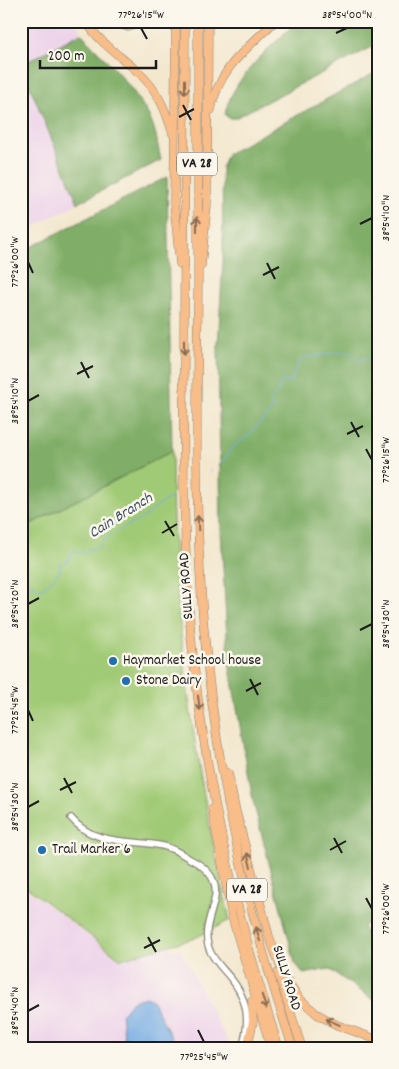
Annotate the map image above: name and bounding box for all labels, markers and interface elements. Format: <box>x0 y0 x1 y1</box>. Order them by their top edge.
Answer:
text: 77°26'15"W <box>118 7 164 24</box>
text: 38°54'00"N <box>322 7 372 24</box>
scale bar <box>40 38 156 70</box>
text: 200 m <box>48 46 85 68</box>
one-way arrow <box>180 79 190 95</box>
road number: VA 28 <box>177 152 217 175</box>
text: 38°54'10"N <box>378 195 395 241</box>
one-way arrow <box>192 216 202 232</box>
text: 77°26'00"W <box>7 237 24 287</box>
one-way arrow <box>179 339 189 355</box>
text: 38°54'10"N <box>7 378 24 424</box>
text: 77°26'15"W <box>378 437 395 483</box>
water label: Cain Branch <box>85 487 158 545</box>
one-way arrow <box>193 515 202 531</box>
street label: SULLY ROAD <box>174 552 200 620</box>
text: 38°54'20"N <box>7 579 24 628</box>
text: 38°54'30"N <box>378 599 395 648</box>
place label: Haymarket School house <box>123 650 262 672</box>
marker: Haymarket School house <box>107 655 119 667</box>
place label: Stone Dairy <box>136 670 202 692</box>
marker: Stone Dairy <box>120 675 132 687</box>
text: 77°25'45"W <box>7 686 24 734</box>
one-way arrow <box>194 694 204 710</box>
text: 38°54'30"N <box>7 782 24 831</box>
place label: Trail Marker 6 <box>52 839 131 861</box>
marker: Trail Marker 6 <box>36 844 48 856</box>
one-way arrow <box>243 852 253 868</box>
road number: VA 28 <box>227 878 267 902</box>
text: 77°26'00"W <box>378 884 395 934</box>
one-way arrow <box>253 927 263 943</box>
street label: SULLY ROAD <box>266 943 306 1013</box>
text: 38°54'40"N <box>7 987 24 1035</box>
one-way arrow <box>260 993 270 1009</box>
one-way arrow <box>325 1017 340 1027</box>
text: 77°25'45"W <box>180 1049 228 1066</box>

